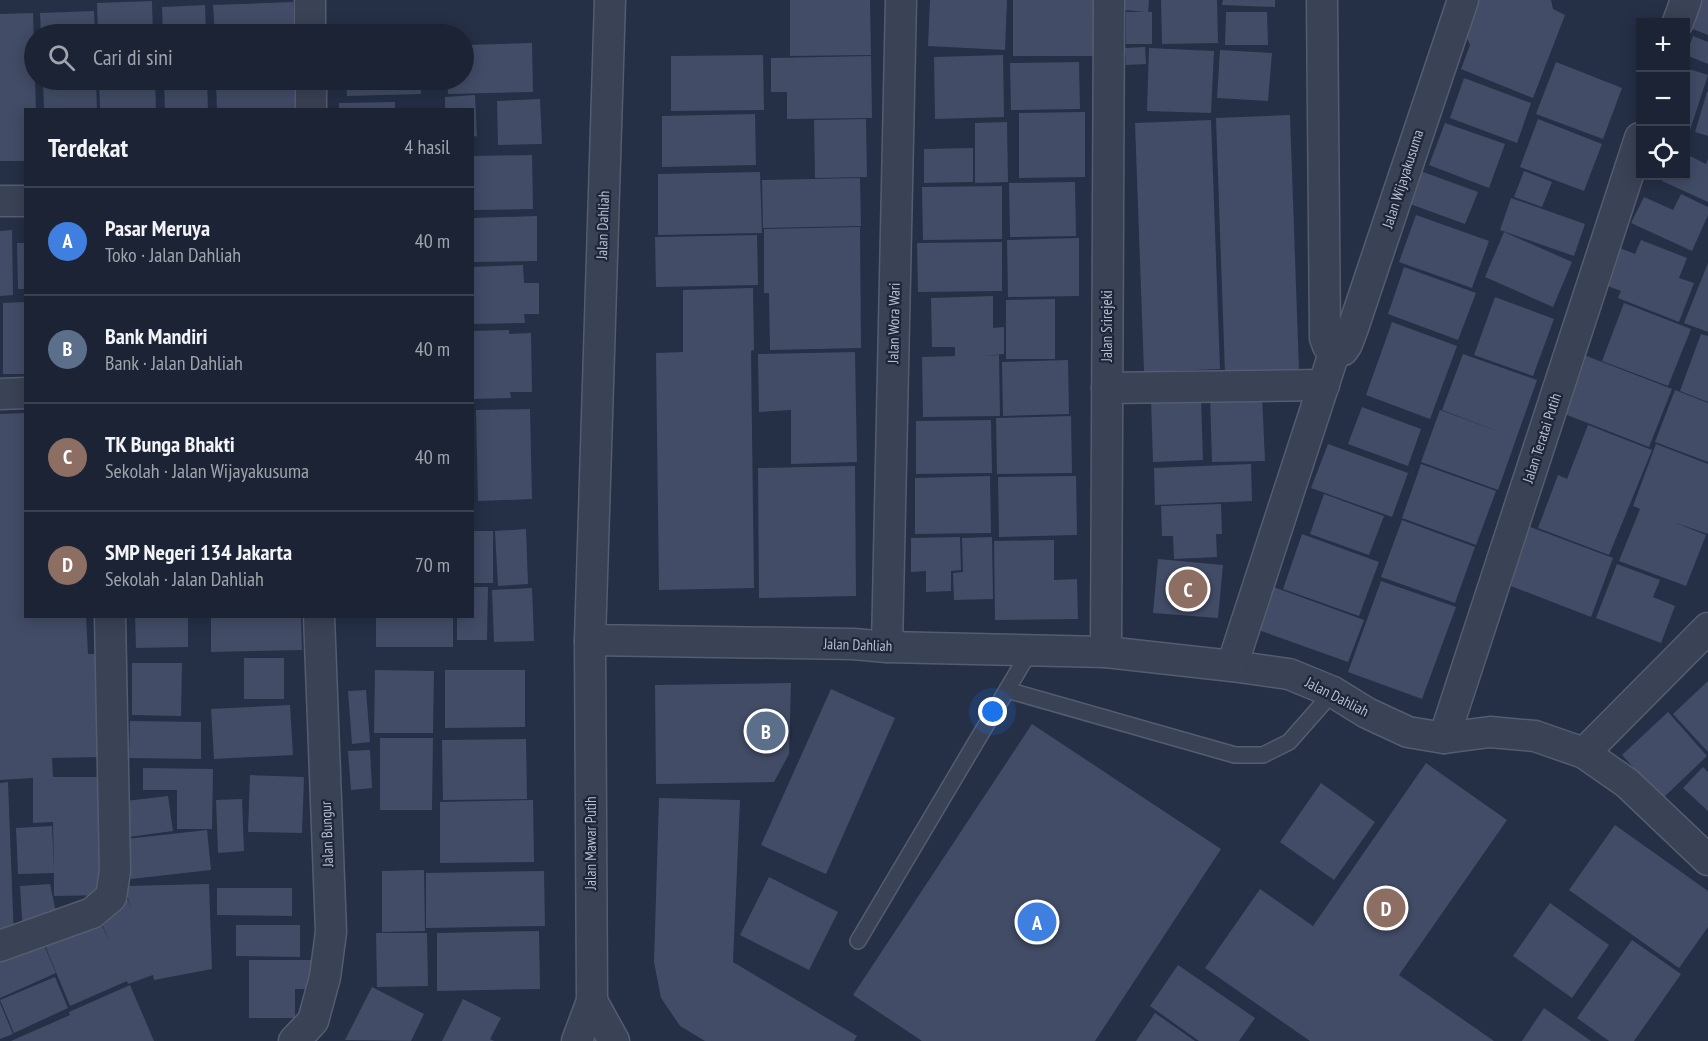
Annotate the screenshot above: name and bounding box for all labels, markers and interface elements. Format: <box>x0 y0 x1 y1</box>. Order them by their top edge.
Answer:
map controls <box>1636 18 1690 180</box>
button: + <box>1636 18 1690 72</box>
search box <box>24 24 474 90</box>
icon: search <box>45 41 78 74</box>
text: Cari di sini <box>93 43 173 71</box>
button: − <box>1636 72 1690 126</box>
button: locate <box>1636 126 1690 180</box>
street label: Jalan Wijayakusuma <box>1377 127 1427 231</box>
text: Terdekat <box>48 131 128 164</box>
text: 4 hasil <box>404 134 450 160</box>
street label: Jalan Dahliah <box>592 190 613 261</box>
text: Pasar Meruya <box>105 214 210 242</box>
text: A <box>62 228 73 254</box>
text: 40 m <box>415 228 450 254</box>
text: Toko · Jalan Dahliah <box>105 242 241 268</box>
street label: Jalan Wora Wari <box>883 283 904 364</box>
street label: Jalan Srirejeki <box>1097 290 1116 363</box>
text: Bank Mandiri <box>105 322 207 350</box>
text: B <box>63 336 72 362</box>
text: 40 m <box>415 336 450 362</box>
text: Bank · Jalan Dahliah <box>105 350 243 376</box>
street label: Jalan Teratai Putih <box>1518 391 1565 486</box>
text: TK Bunga Bhakti <box>105 430 235 458</box>
text: C <box>63 444 72 470</box>
text: 40 m <box>415 444 450 470</box>
text: Sekolah · Jalan Wijayakusuma <box>105 458 309 484</box>
text: SMP Negeri 134 Jakarta <box>105 538 292 566</box>
text: D <box>62 552 73 578</box>
text: 70 m <box>415 552 450 578</box>
text: Sekolah · Jalan Dahliah <box>105 566 264 592</box>
pin: C <box>1168 566 1208 612</box>
street label: Jalan Dahliah <box>822 634 893 655</box>
street label: Jalan Dahliah <box>1301 672 1372 721</box>
your location <box>978 697 1007 726</box>
pin: B <box>746 708 786 754</box>
street label: Jalan Mawar Putih <box>581 796 600 891</box>
street label: Jalan Bungur <box>316 800 337 868</box>
pin: D <box>1366 886 1406 930</box>
pin: A <box>1018 900 1056 944</box>

